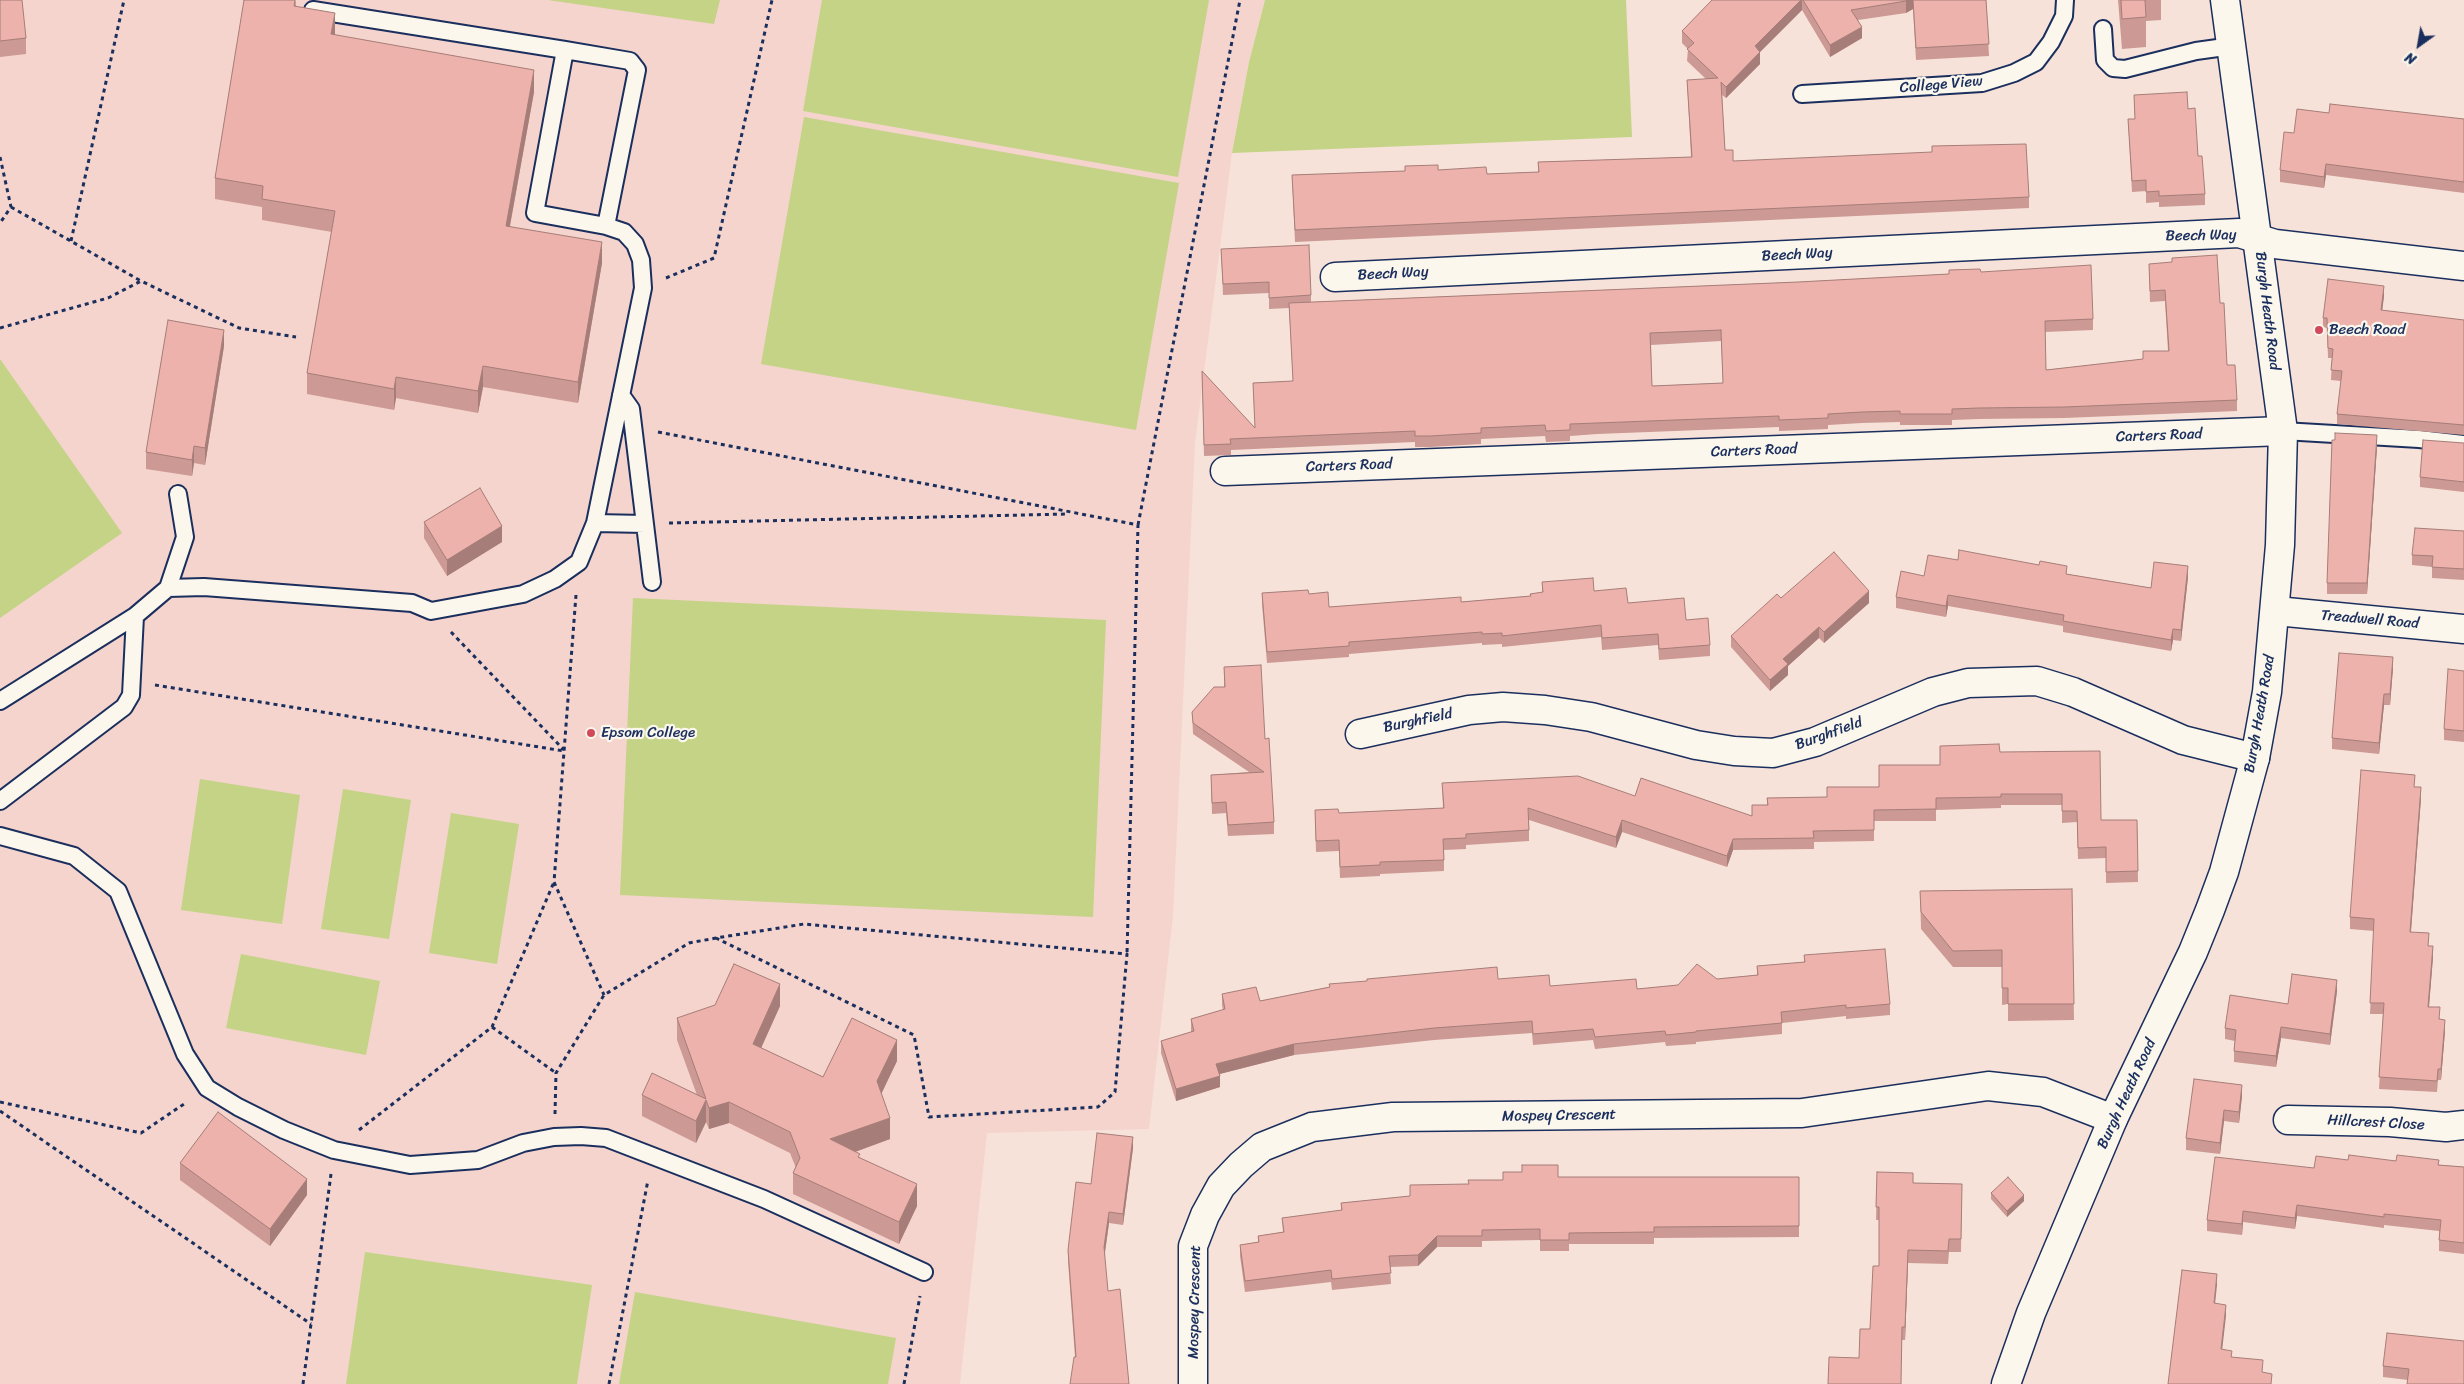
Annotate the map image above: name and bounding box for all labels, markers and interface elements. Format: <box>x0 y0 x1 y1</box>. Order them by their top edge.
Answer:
north arrow <box>2394 20 2444 70</box>
text: N <box>2400 45 2422 71</box>
street label: College View <box>1899 72 1983 98</box>
street label: Beech Way <box>2165 226 2237 246</box>
street label: Beech Way <box>1761 244 1833 266</box>
street label: Burgh Heath Road <box>2251 251 2283 371</box>
street label: Beech Way <box>1357 263 1429 285</box>
place label: Beech Road <box>2329 321 2405 339</box>
marker: Beech Road <box>2313 324 2325 336</box>
street label: Carters Road <box>2116 425 2202 447</box>
street label: Carters Road <box>1711 440 1797 462</box>
street label: Carters Road <box>1306 455 1392 477</box>
street label: Treadwell Road <box>2320 607 2420 633</box>
street label: Burgh Heath Road <box>2241 654 2279 774</box>
street label: Burghfield <box>1382 705 1454 737</box>
street label: Burghfield <box>1793 714 1865 754</box>
place label: Epsom College <box>601 724 695 742</box>
marker: Epsom College <box>585 727 597 739</box>
street label: Burgh Heath Road <box>2094 1036 2160 1152</box>
street label: Mospey Crescent <box>1502 1106 1616 1126</box>
street label: Hillcrest Close <box>2327 1111 2425 1135</box>
street label: Mospey Crescent <box>1185 1245 1205 1359</box>

